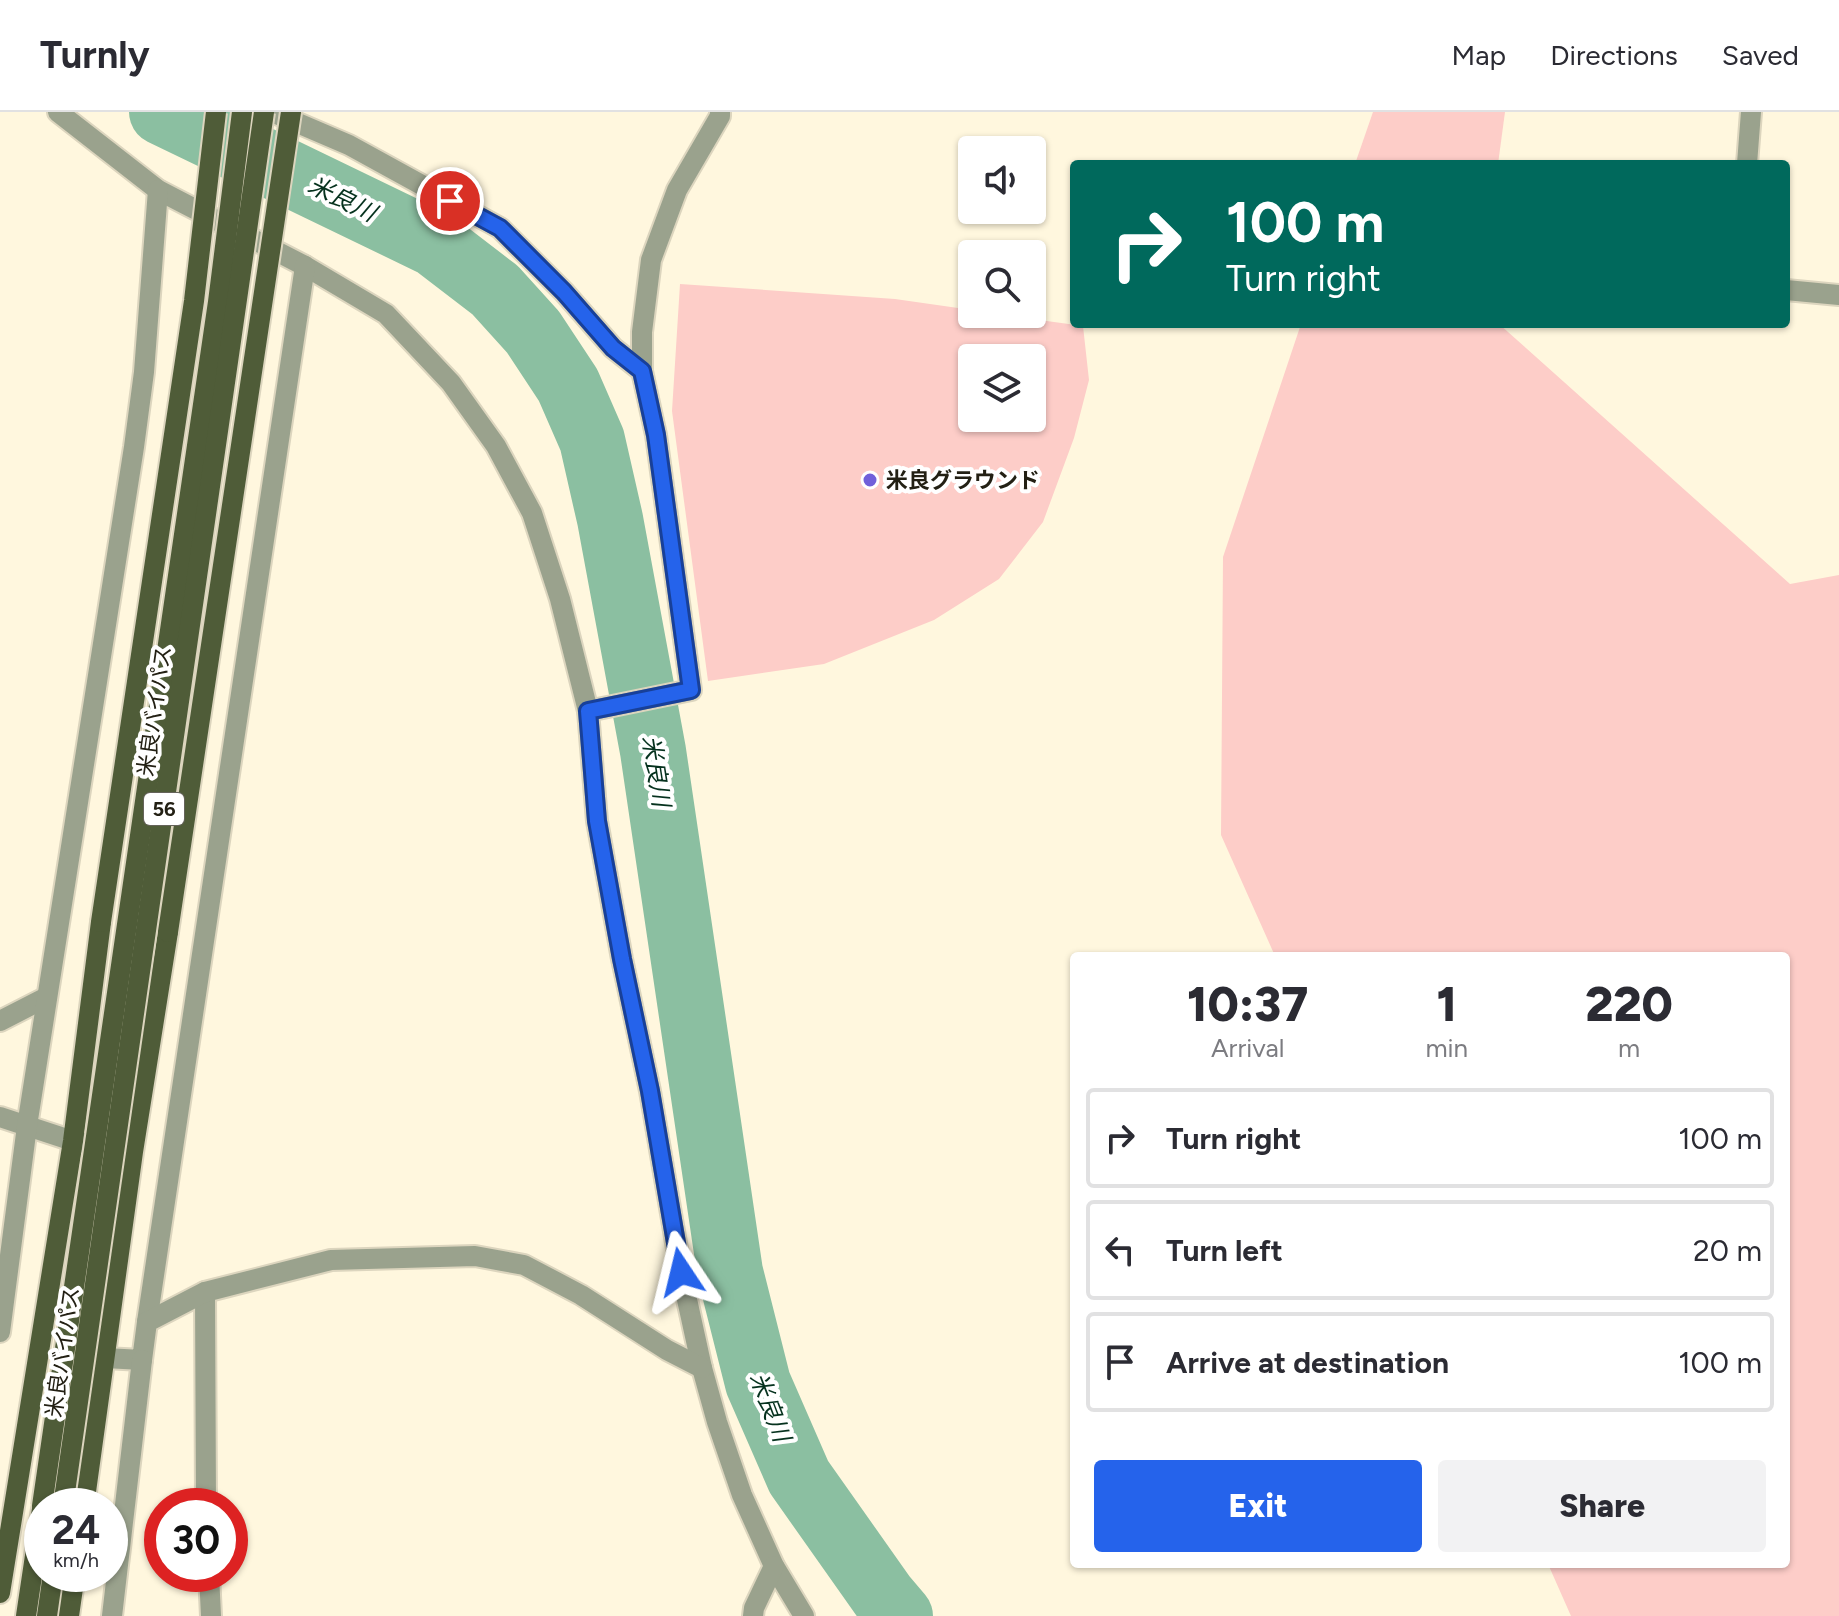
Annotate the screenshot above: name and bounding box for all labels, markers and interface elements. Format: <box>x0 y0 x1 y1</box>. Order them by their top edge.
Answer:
text: Turnly <box>40 32 150 78</box>
text: Map <box>1452 38 1506 72</box>
text: Directions <box>1550 38 1678 72</box>
text: Saved <box>1722 38 1799 72</box>
map controls <box>958 136 1046 432</box>
button: sound <box>958 136 1046 224</box>
pin <box>416 167 484 235</box>
water label: 米良川 <box>304 170 384 229</box>
icon: arrive <box>428 179 472 223</box>
text: 100 m <box>1226 189 1384 256</box>
icon: right <box>1094 192 1198 296</box>
button: search <box>958 240 1046 328</box>
text: Turn right <box>1226 257 1381 300</box>
button: layers <box>958 344 1046 432</box>
place label: 米良グラウンド <box>886 467 1040 494</box>
marker: 米良グラウンド <box>861 471 879 489</box>
street label: 米良バイパス <box>132 644 177 778</box>
water label: 米良川 <box>637 733 677 812</box>
road number: 56 <box>144 793 184 825</box>
text: 10:37 <box>1187 975 1308 1033</box>
text: 1 <box>1437 975 1457 1033</box>
text: 220 <box>1585 975 1673 1033</box>
text: Arrival <box>1211 1032 1284 1064</box>
text: min <box>1425 1032 1468 1064</box>
text: m <box>1618 1032 1640 1064</box>
icon: right <box>1098 1116 1142 1160</box>
text: Turn right <box>1166 1120 1301 1157</box>
text: 100 m <box>1678 1120 1762 1157</box>
icon: left <box>1098 1228 1142 1272</box>
position arrow <box>639 1230 723 1314</box>
text: Turn left <box>1166 1232 1283 1269</box>
text: 20 m <box>1693 1232 1762 1269</box>
street label: 米良バイパス <box>40 1285 85 1419</box>
icon: arrive <box>1098 1340 1142 1384</box>
text: Arrive at destination <box>1166 1344 1449 1381</box>
text: 100 m <box>1678 1344 1762 1381</box>
water label: 米良川 <box>744 1368 798 1448</box>
button: Exit <box>1094 1460 1422 1552</box>
button: Share <box>1438 1460 1766 1552</box>
speed limit sign: 30 <box>144 1488 248 1592</box>
text: 24 <box>52 1506 100 1554</box>
text: km/h <box>53 1548 99 1572</box>

